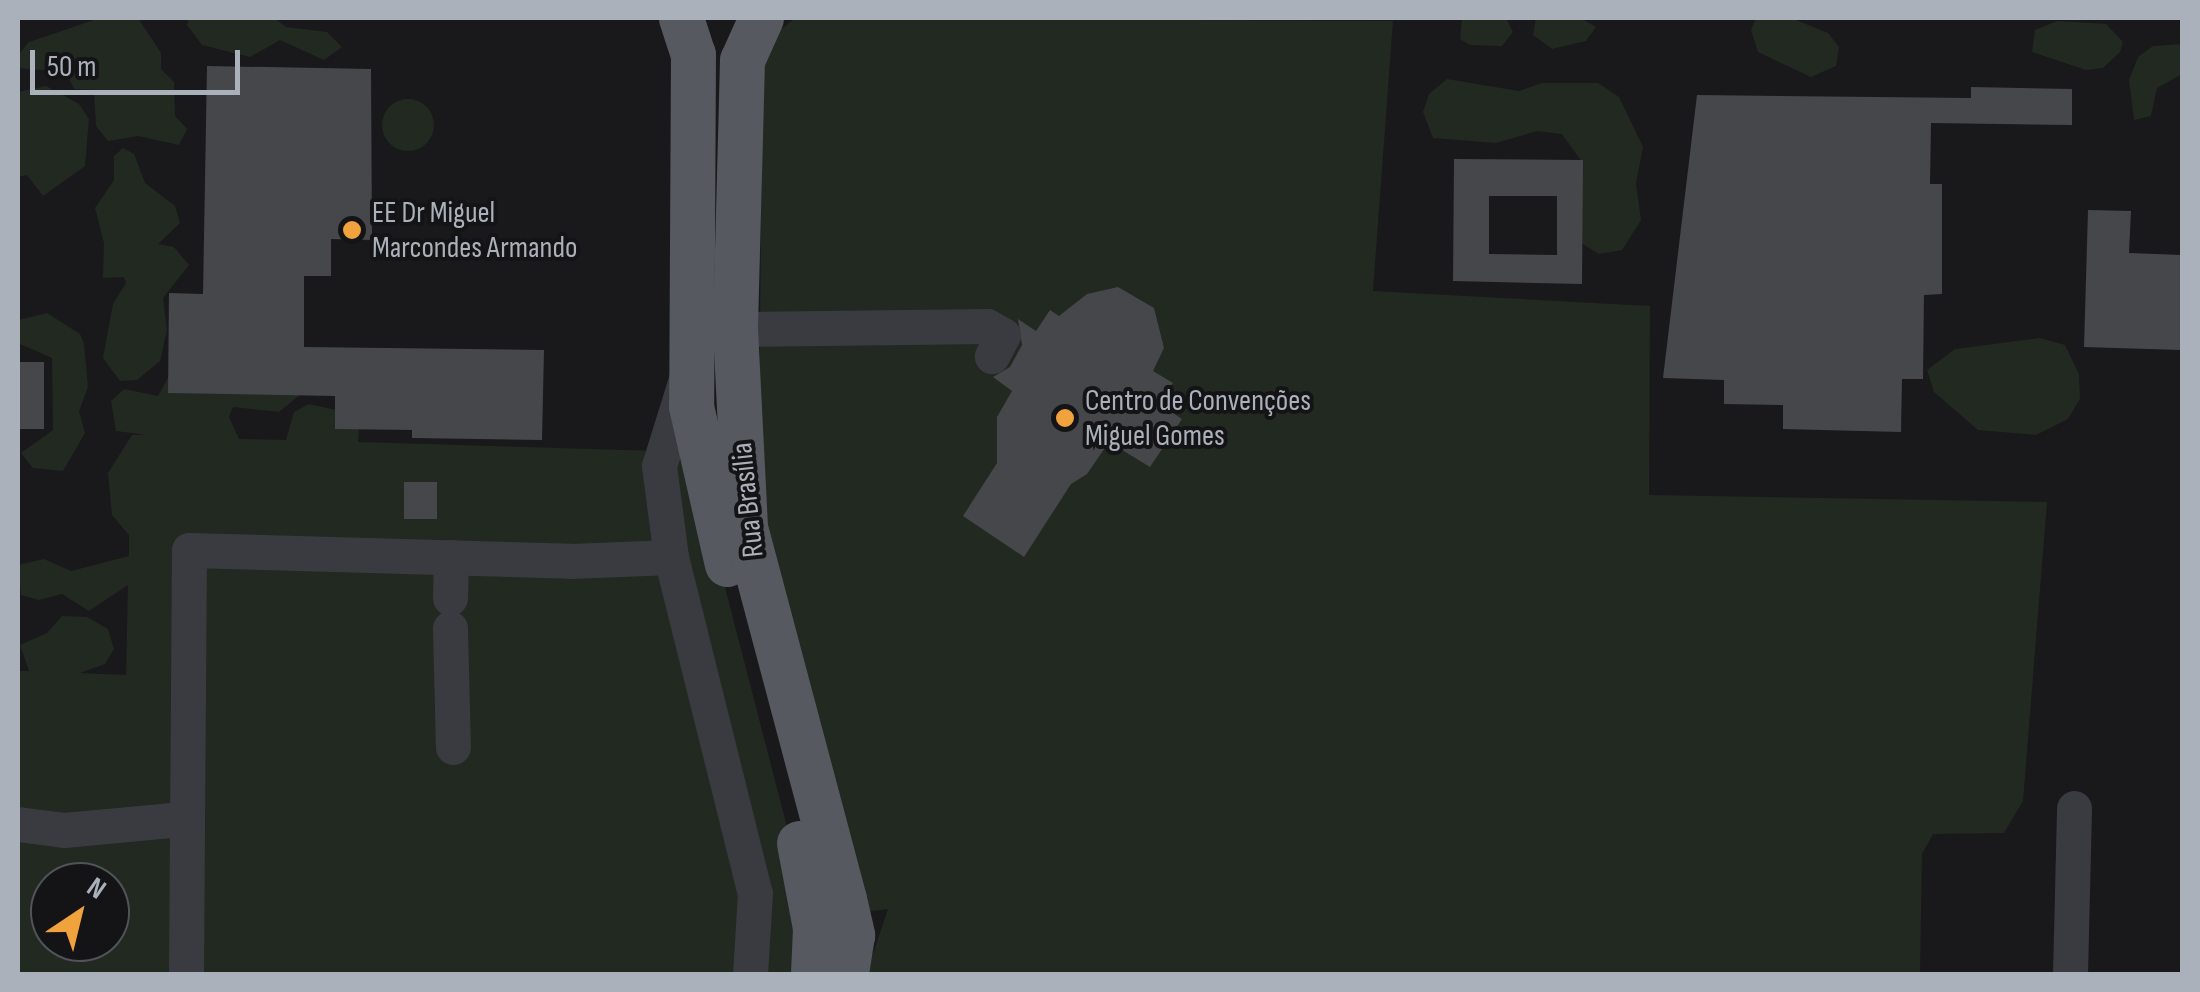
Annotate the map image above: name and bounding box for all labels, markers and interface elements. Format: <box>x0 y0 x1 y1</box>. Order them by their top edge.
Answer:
scale bar <box>35 30 245 92</box>
text: 50 m <box>47 49 96 85</box>
place label: EE Dr Miguel Marcondes Armando <box>372 195 577 266</box>
marker: EE Dr Miguel Marcondes Armando <box>341 219 363 241</box>
place label: Centro de Convenções Miguel Gomes <box>1085 383 1311 454</box>
marker: Centro de Convenções Miguel Gomes <box>1054 407 1076 429</box>
street label: Rua Brasília <box>724 441 772 559</box>
north arrow <box>30 862 130 962</box>
text: N <box>81 871 112 906</box>

